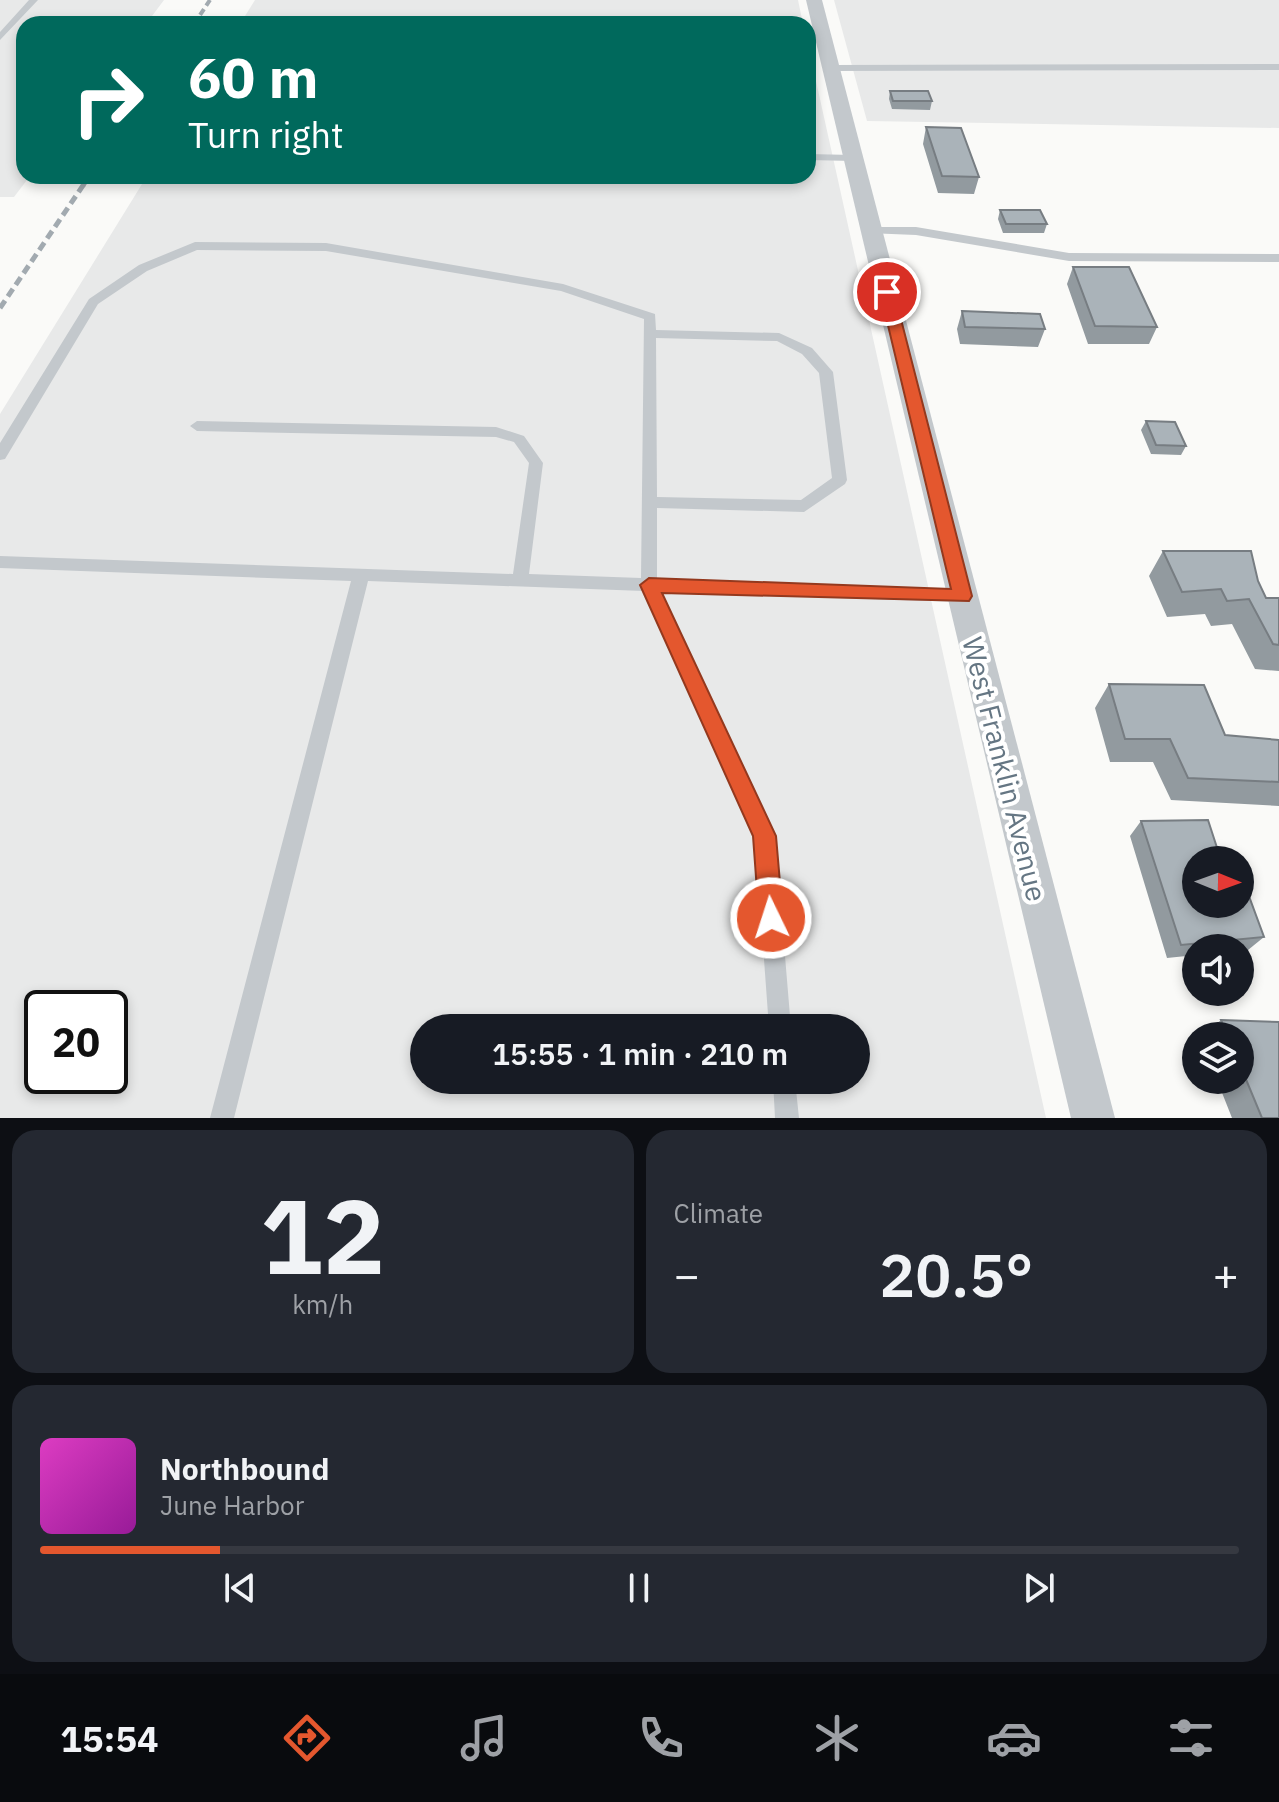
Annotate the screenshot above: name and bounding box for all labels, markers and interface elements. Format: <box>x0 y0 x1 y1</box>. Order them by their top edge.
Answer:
text: 60 m <box>188 41 318 113</box>
icon: right <box>56 48 160 152</box>
text: Turn right <box>188 111 344 158</box>
pin <box>853 258 921 326</box>
icon: arrive <box>865 270 909 314</box>
street label: West Franklin Avenue <box>954 633 1056 905</box>
north arrow <box>1182 846 1254 918</box>
map controls <box>1182 846 1254 1094</box>
position arrow <box>729 876 813 960</box>
button: sound <box>1182 934 1254 1006</box>
speed limit sign: 20 <box>24 990 128 1094</box>
button: layers <box>1182 1022 1254 1094</box>
text: 15:55 · 1 min · 210 m <box>492 1034 788 1073</box>
text: 12 <box>260 1167 385 1303</box>
text: Climate <box>674 1196 763 1230</box>
text: 20.5° <box>879 1235 1033 1314</box>
text: − <box>674 1246 700 1303</box>
text: + <box>1213 1246 1239 1303</box>
text: km/h <box>292 1287 353 1321</box>
text: Northbound <box>160 1449 329 1488</box>
text: June Harbor <box>160 1488 304 1522</box>
icon: previous <box>218 1566 262 1610</box>
icon: pause <box>617 1566 661 1610</box>
icon: next <box>1017 1566 1061 1610</box>
icon: directions <box>279 1710 335 1766</box>
icon: music <box>456 1710 512 1766</box>
icon: phone <box>633 1710 689 1766</box>
icon: climate <box>809 1710 865 1766</box>
icon: car <box>986 1710 1042 1766</box>
icon: filters <box>1163 1710 1219 1766</box>
text: 15:54 <box>60 1715 159 1762</box>

